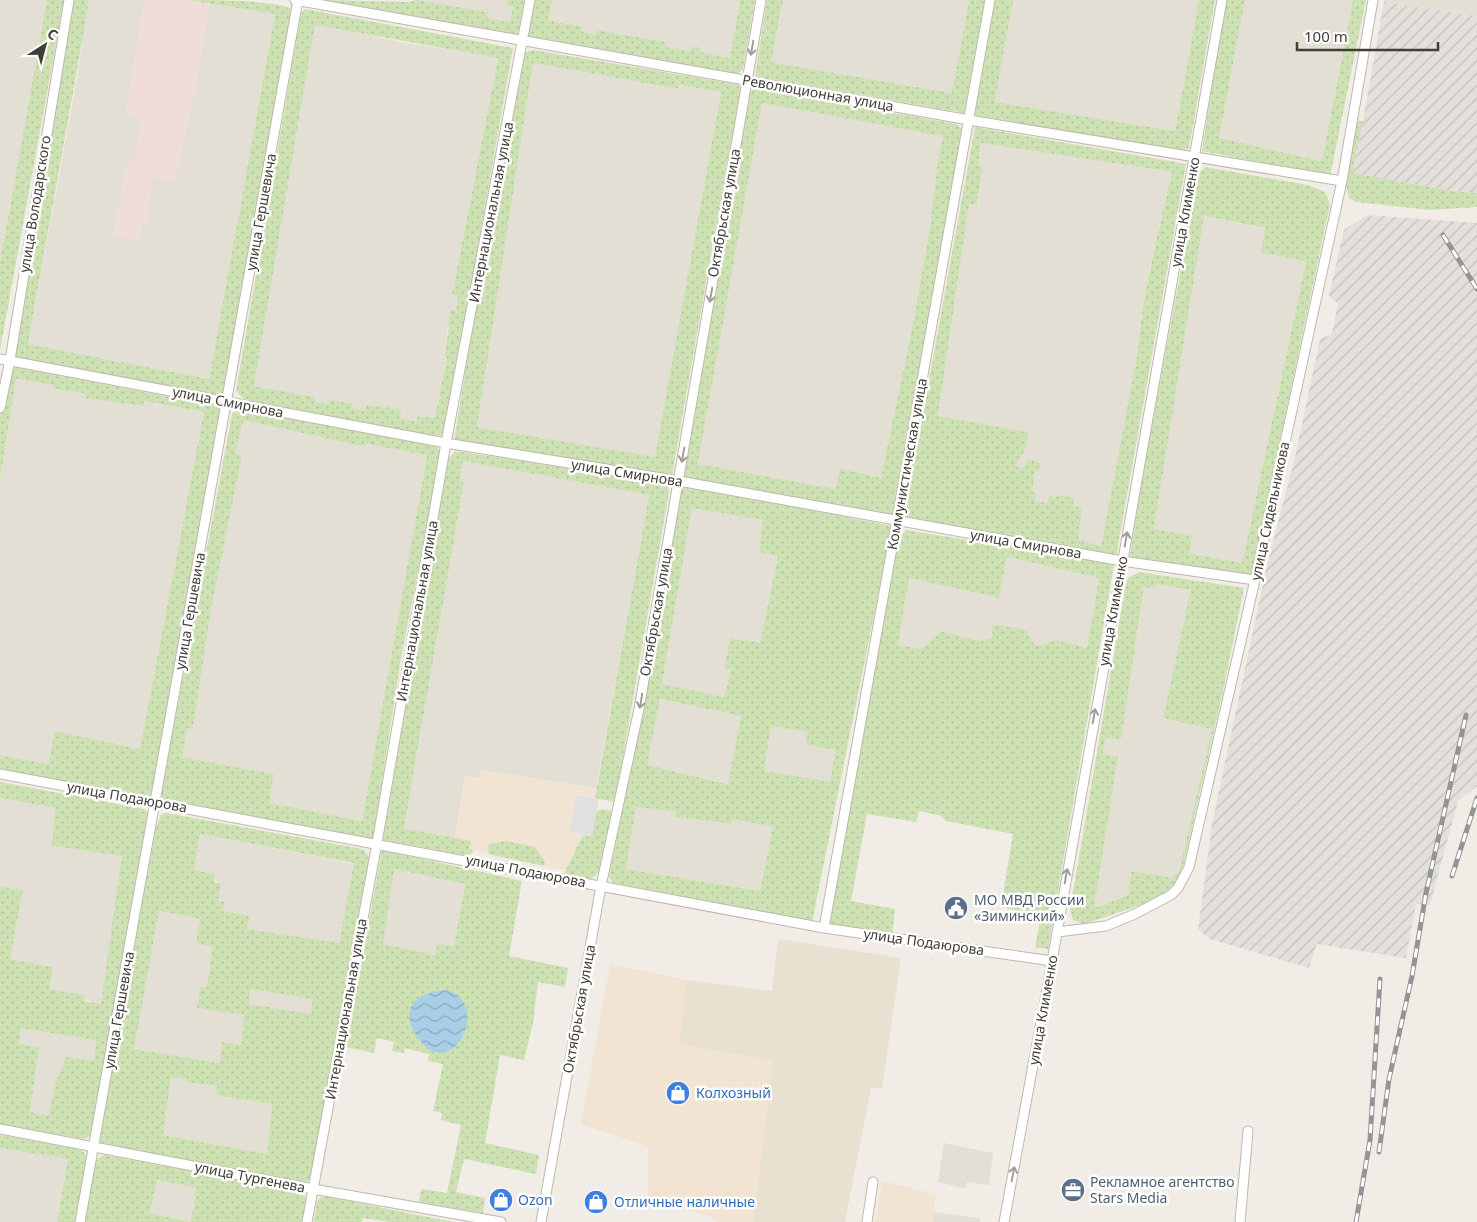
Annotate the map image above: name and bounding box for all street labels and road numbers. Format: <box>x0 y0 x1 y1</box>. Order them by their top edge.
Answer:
street label: Революционная улица <box>741 70 895 115</box>
street label: Интернациональная улица <box>464 120 517 304</box>
street label: улица Володарского <box>14 134 55 274</box>
street label: Октябрьская улица <box>703 147 744 279</box>
street label: улица Гершевича <box>241 152 280 272</box>
street label: улица Клименко <box>1165 155 1204 268</box>
street label: Коммунистическая улица <box>882 377 931 551</box>
street label: улица Смирнова <box>171 381 285 422</box>
street label: улица Сидельникова <box>1246 440 1294 582</box>
street label: улица Смирнова <box>570 454 684 491</box>
street label: Интернациональная улица <box>391 519 442 703</box>
street label: улица Смирнова <box>969 524 1083 563</box>
street label: Октябрьская улица <box>635 546 676 678</box>
street label: улица Гершевича <box>170 551 209 671</box>
street label: улица Клименко <box>1093 554 1132 667</box>
street label: улица Подаюрова <box>65 777 189 816</box>
street label: улица Подаюрова <box>465 850 588 891</box>
street label: Интернациональная улица <box>320 917 371 1101</box>
street label: улица Подаюрова <box>862 924 986 959</box>
street label: Октябрьская улица <box>558 943 599 1075</box>
street label: улица Гершевича <box>99 950 138 1070</box>
street label: улица Клименко <box>1023 953 1062 1066</box>
street label: улица Тургенева <box>193 1156 307 1197</box>

